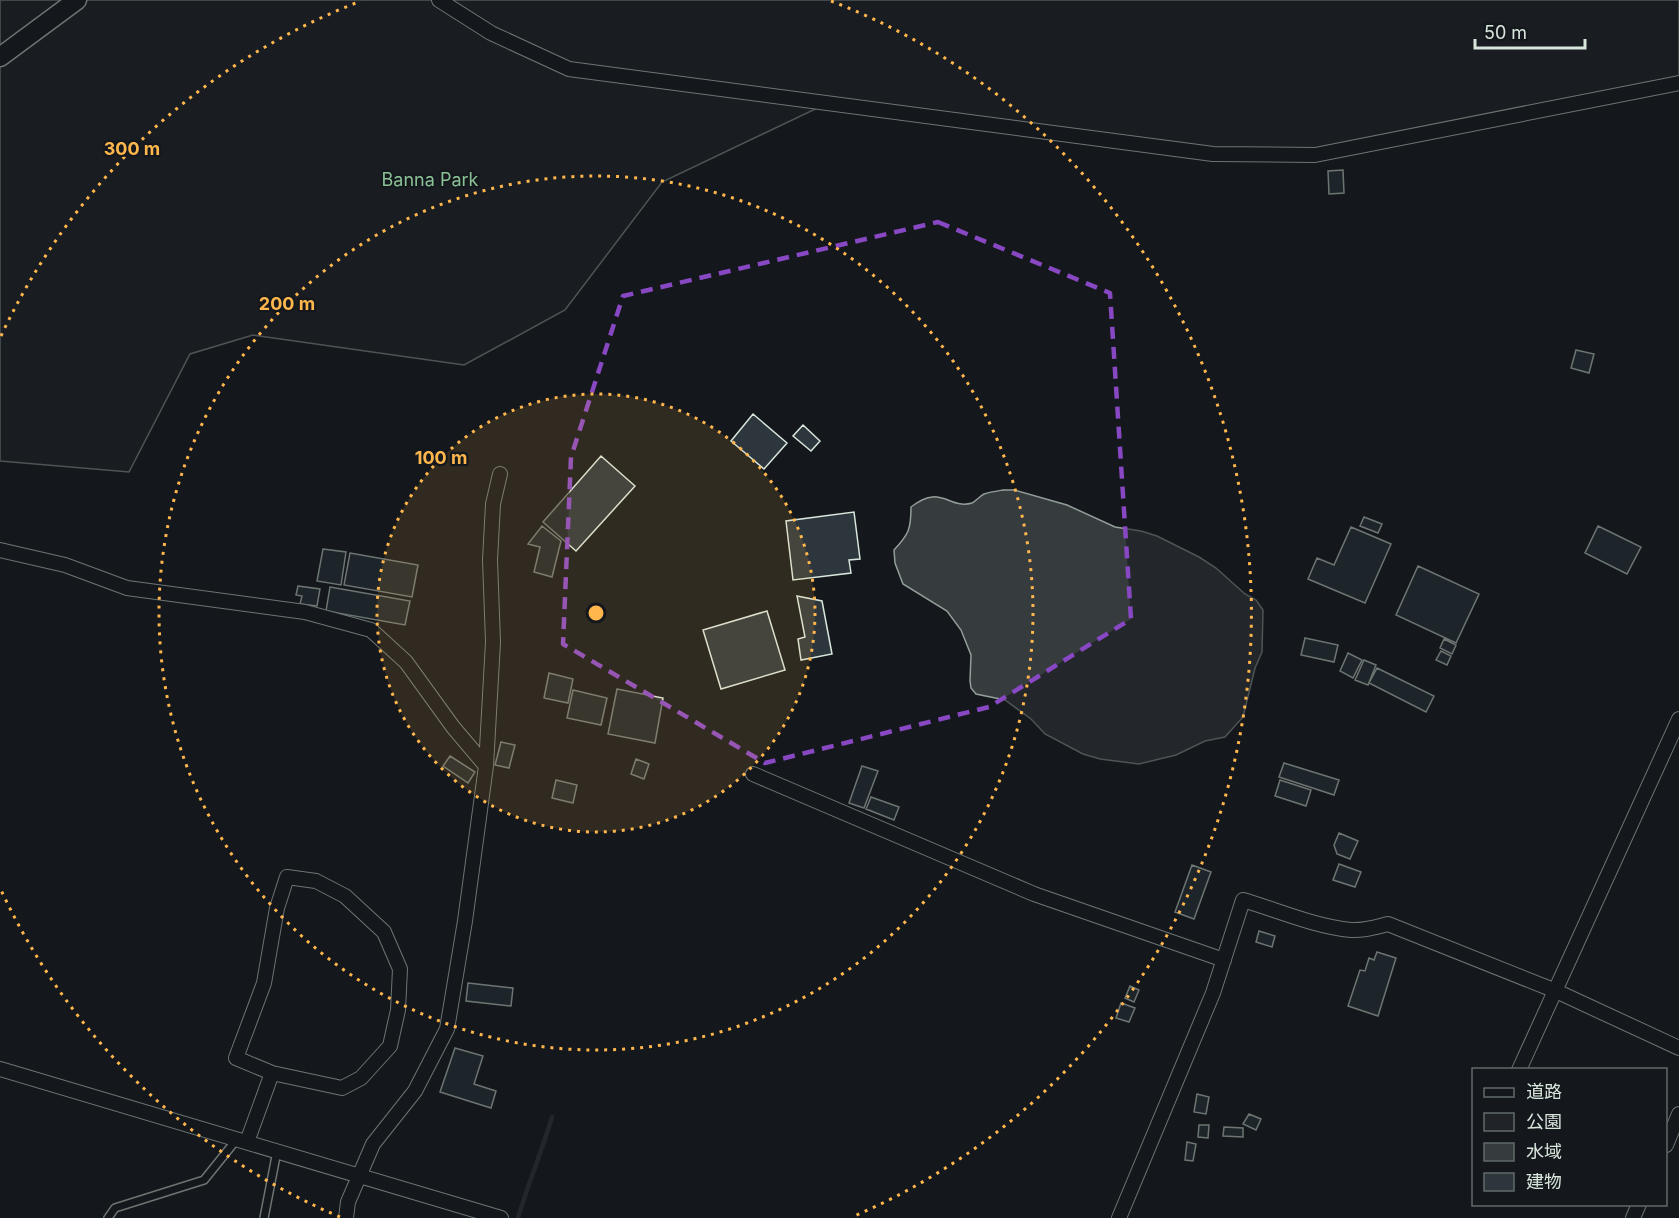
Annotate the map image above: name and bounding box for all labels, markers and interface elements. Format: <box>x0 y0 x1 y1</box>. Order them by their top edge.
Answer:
scale bar <box>1475 12 1584 50</box>
text: 50 m <box>1484 22 1527 43</box>
text: 300 m <box>104 138 160 159</box>
park label: Banna Park <box>382 169 479 190</box>
text: 200 m <box>259 293 315 314</box>
text: 100 m <box>415 447 467 468</box>
centre of rings <box>586 603 606 623</box>
legend <box>1472 1068 1667 1206</box>
text: 道路 <box>1526 1081 1562 1102</box>
text: 公園 <box>1526 1111 1562 1132</box>
text: 水域 <box>1526 1141 1562 1162</box>
text: 建物 <box>1526 1171 1562 1192</box>

